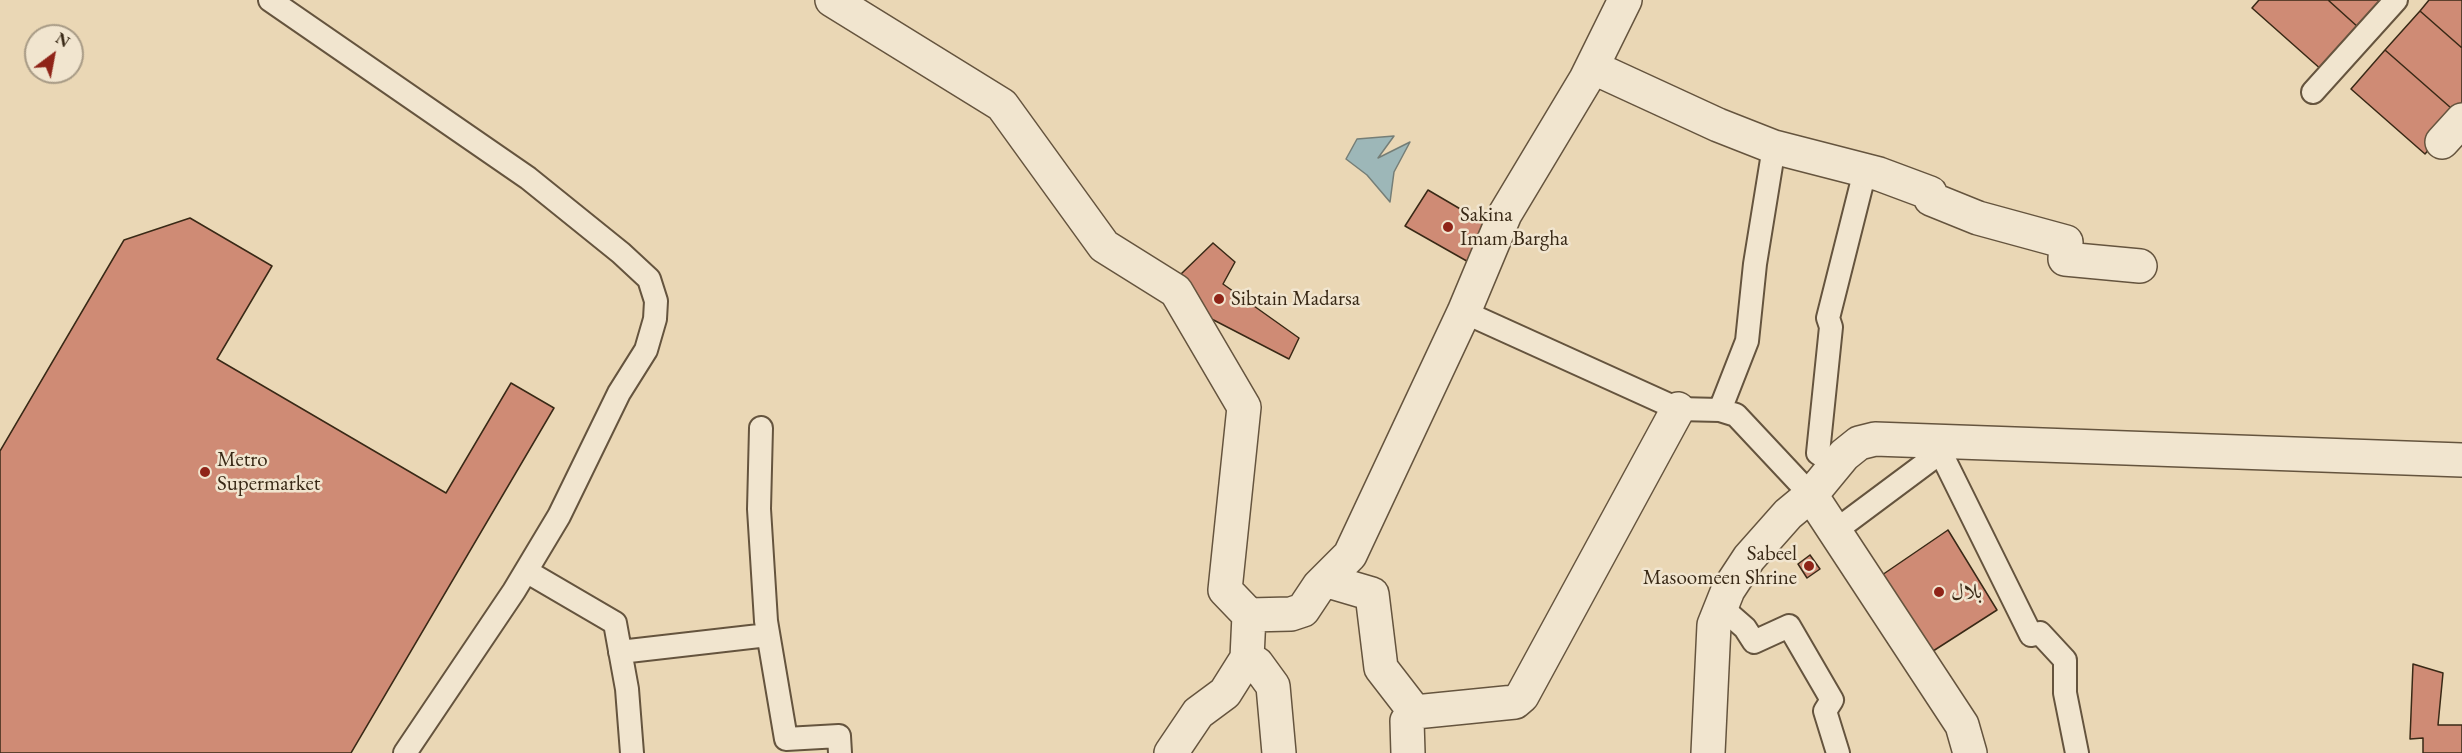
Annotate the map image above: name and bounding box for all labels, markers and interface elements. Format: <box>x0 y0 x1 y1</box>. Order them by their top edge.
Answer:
north arrow <box>24 24 84 84</box>
text: N <box>52 28 74 52</box>
place label: Sakina Imam Bargha <box>1460 202 1568 252</box>
marker: Sakina Imam Bargha <box>1441 220 1455 234</box>
place label: Sibtain Madarsa <box>1231 286 1360 312</box>
marker: Sibtain Madarsa <box>1212 292 1226 306</box>
place label: Metro Supermarket <box>217 447 320 497</box>
marker: Metro Supermarket <box>198 465 212 479</box>
place label: Sabeel Masoomeen Shrine <box>1643 541 1797 591</box>
marker: Sabeel Masoomeen Shrine <box>1802 559 1816 573</box>
place label: بلال <box>1951 579 1982 605</box>
marker: بلال <box>1932 585 1946 599</box>

